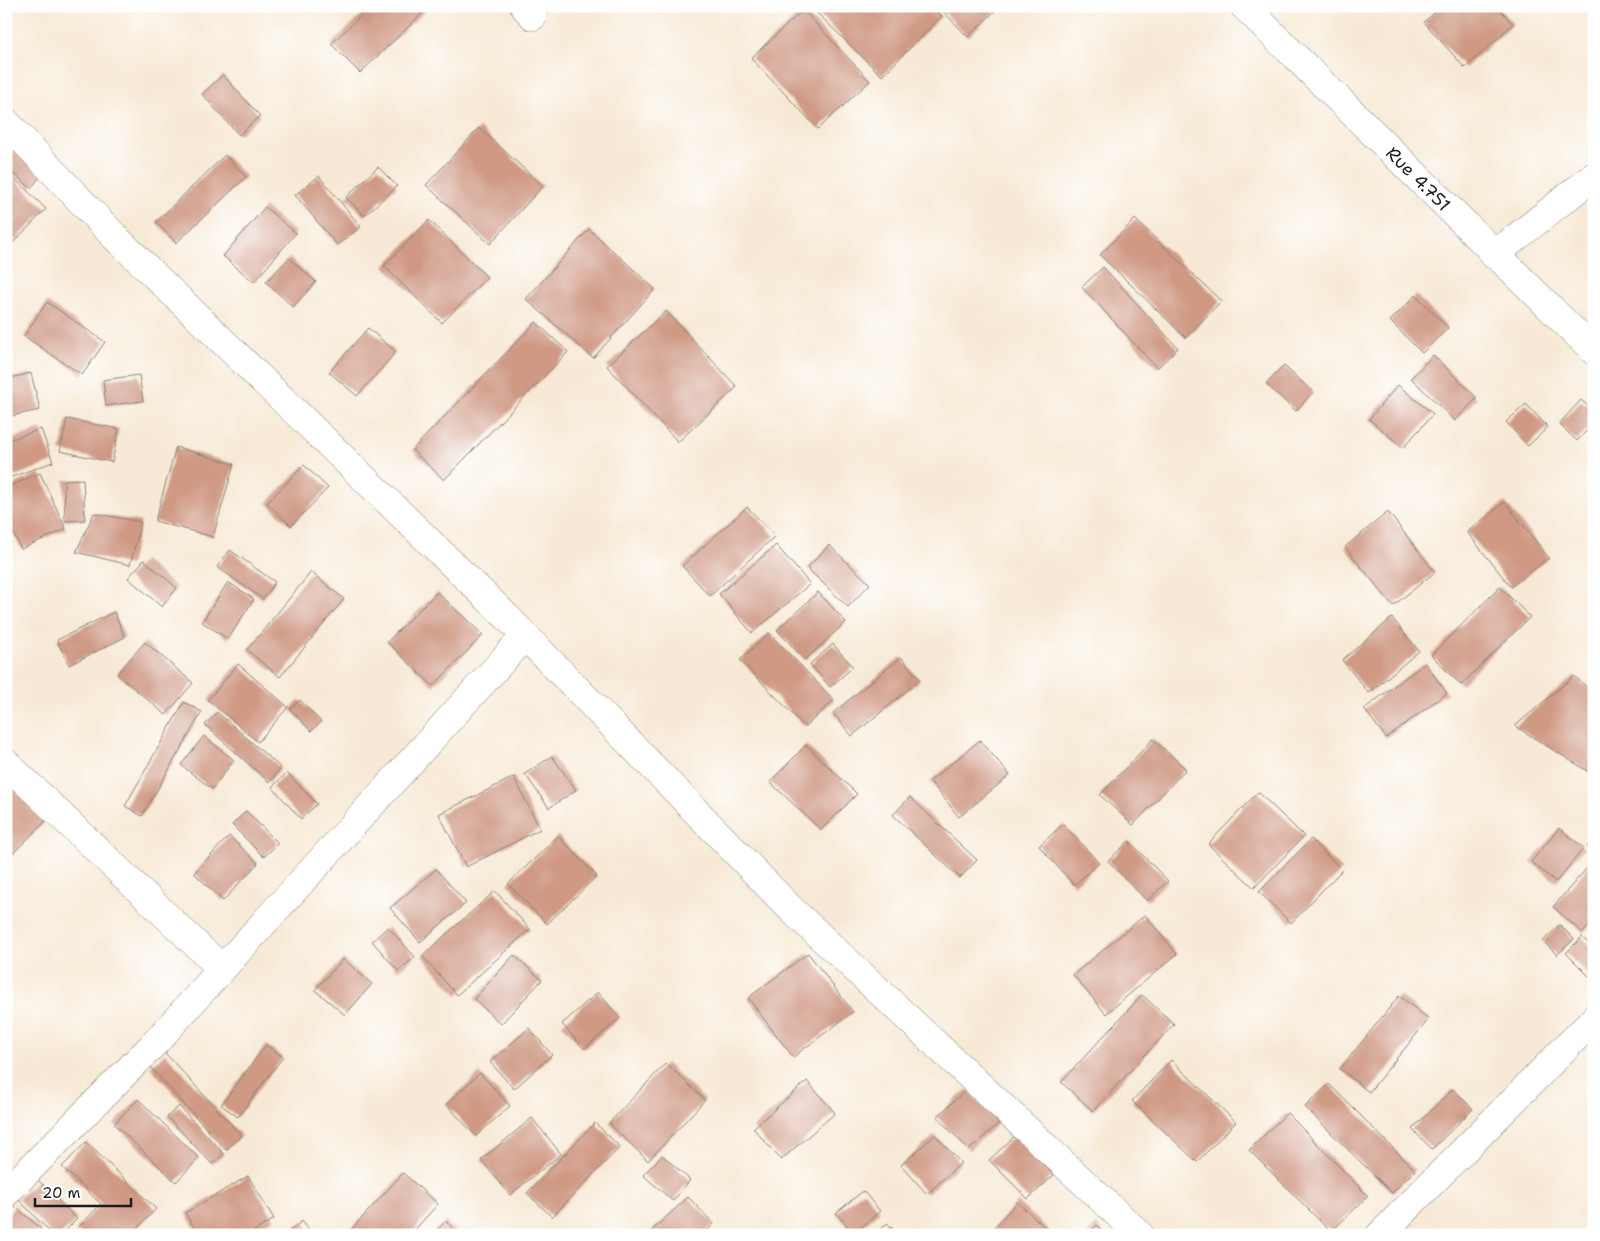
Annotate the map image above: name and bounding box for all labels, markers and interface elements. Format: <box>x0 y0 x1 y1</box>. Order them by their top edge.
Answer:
street label: Rue 4.751 <box>1381 142 1455 216</box>
scale bar <box>35 1176 131 1208</box>
text: 20 m <box>42 1183 81 1203</box>

